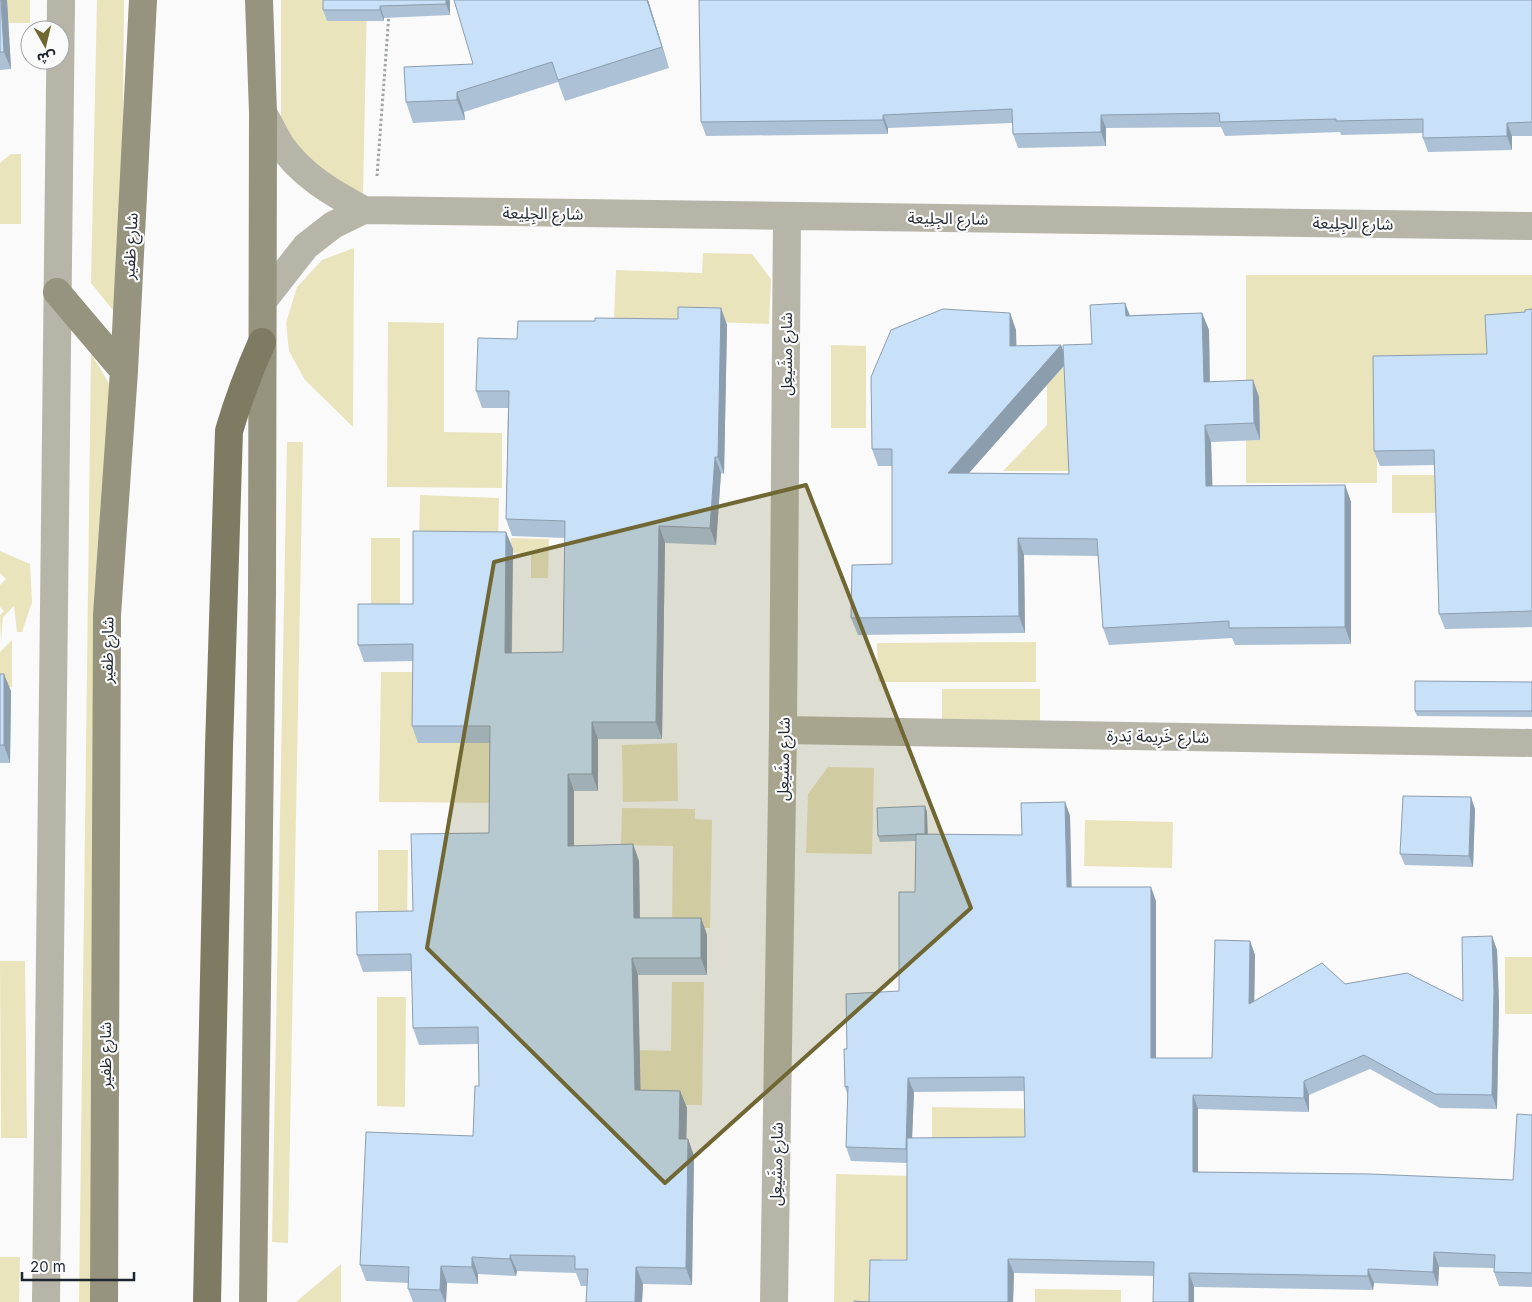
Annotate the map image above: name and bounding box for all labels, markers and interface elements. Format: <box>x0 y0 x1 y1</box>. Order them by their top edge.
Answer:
north arrow <box>20 20 70 70</box>
text: ش <box>36 49 58 68</box>
street label: شارع الجِلِيعة <box>502 202 584 227</box>
street label: شارع الجِلِيعة <box>907 207 989 232</box>
street label: شارع ظفير <box>118 212 145 281</box>
street label: شارع الجِلِيعة <box>1312 212 1394 237</box>
street label: شارع مشَيعِل <box>776 312 799 396</box>
street label: شارع ظفير <box>96 616 121 685</box>
street label: شارع مشَيعِل <box>772 717 797 801</box>
street label: شارع خَرِيمة يَدرة <box>1107 725 1209 750</box>
street label: شارع ظفير <box>95 1022 118 1089</box>
street label: شارع مشَيعِل <box>765 1122 790 1206</box>
scale bar <box>22 1250 135 1282</box>
text: 20 m <box>30 1257 66 1276</box>

